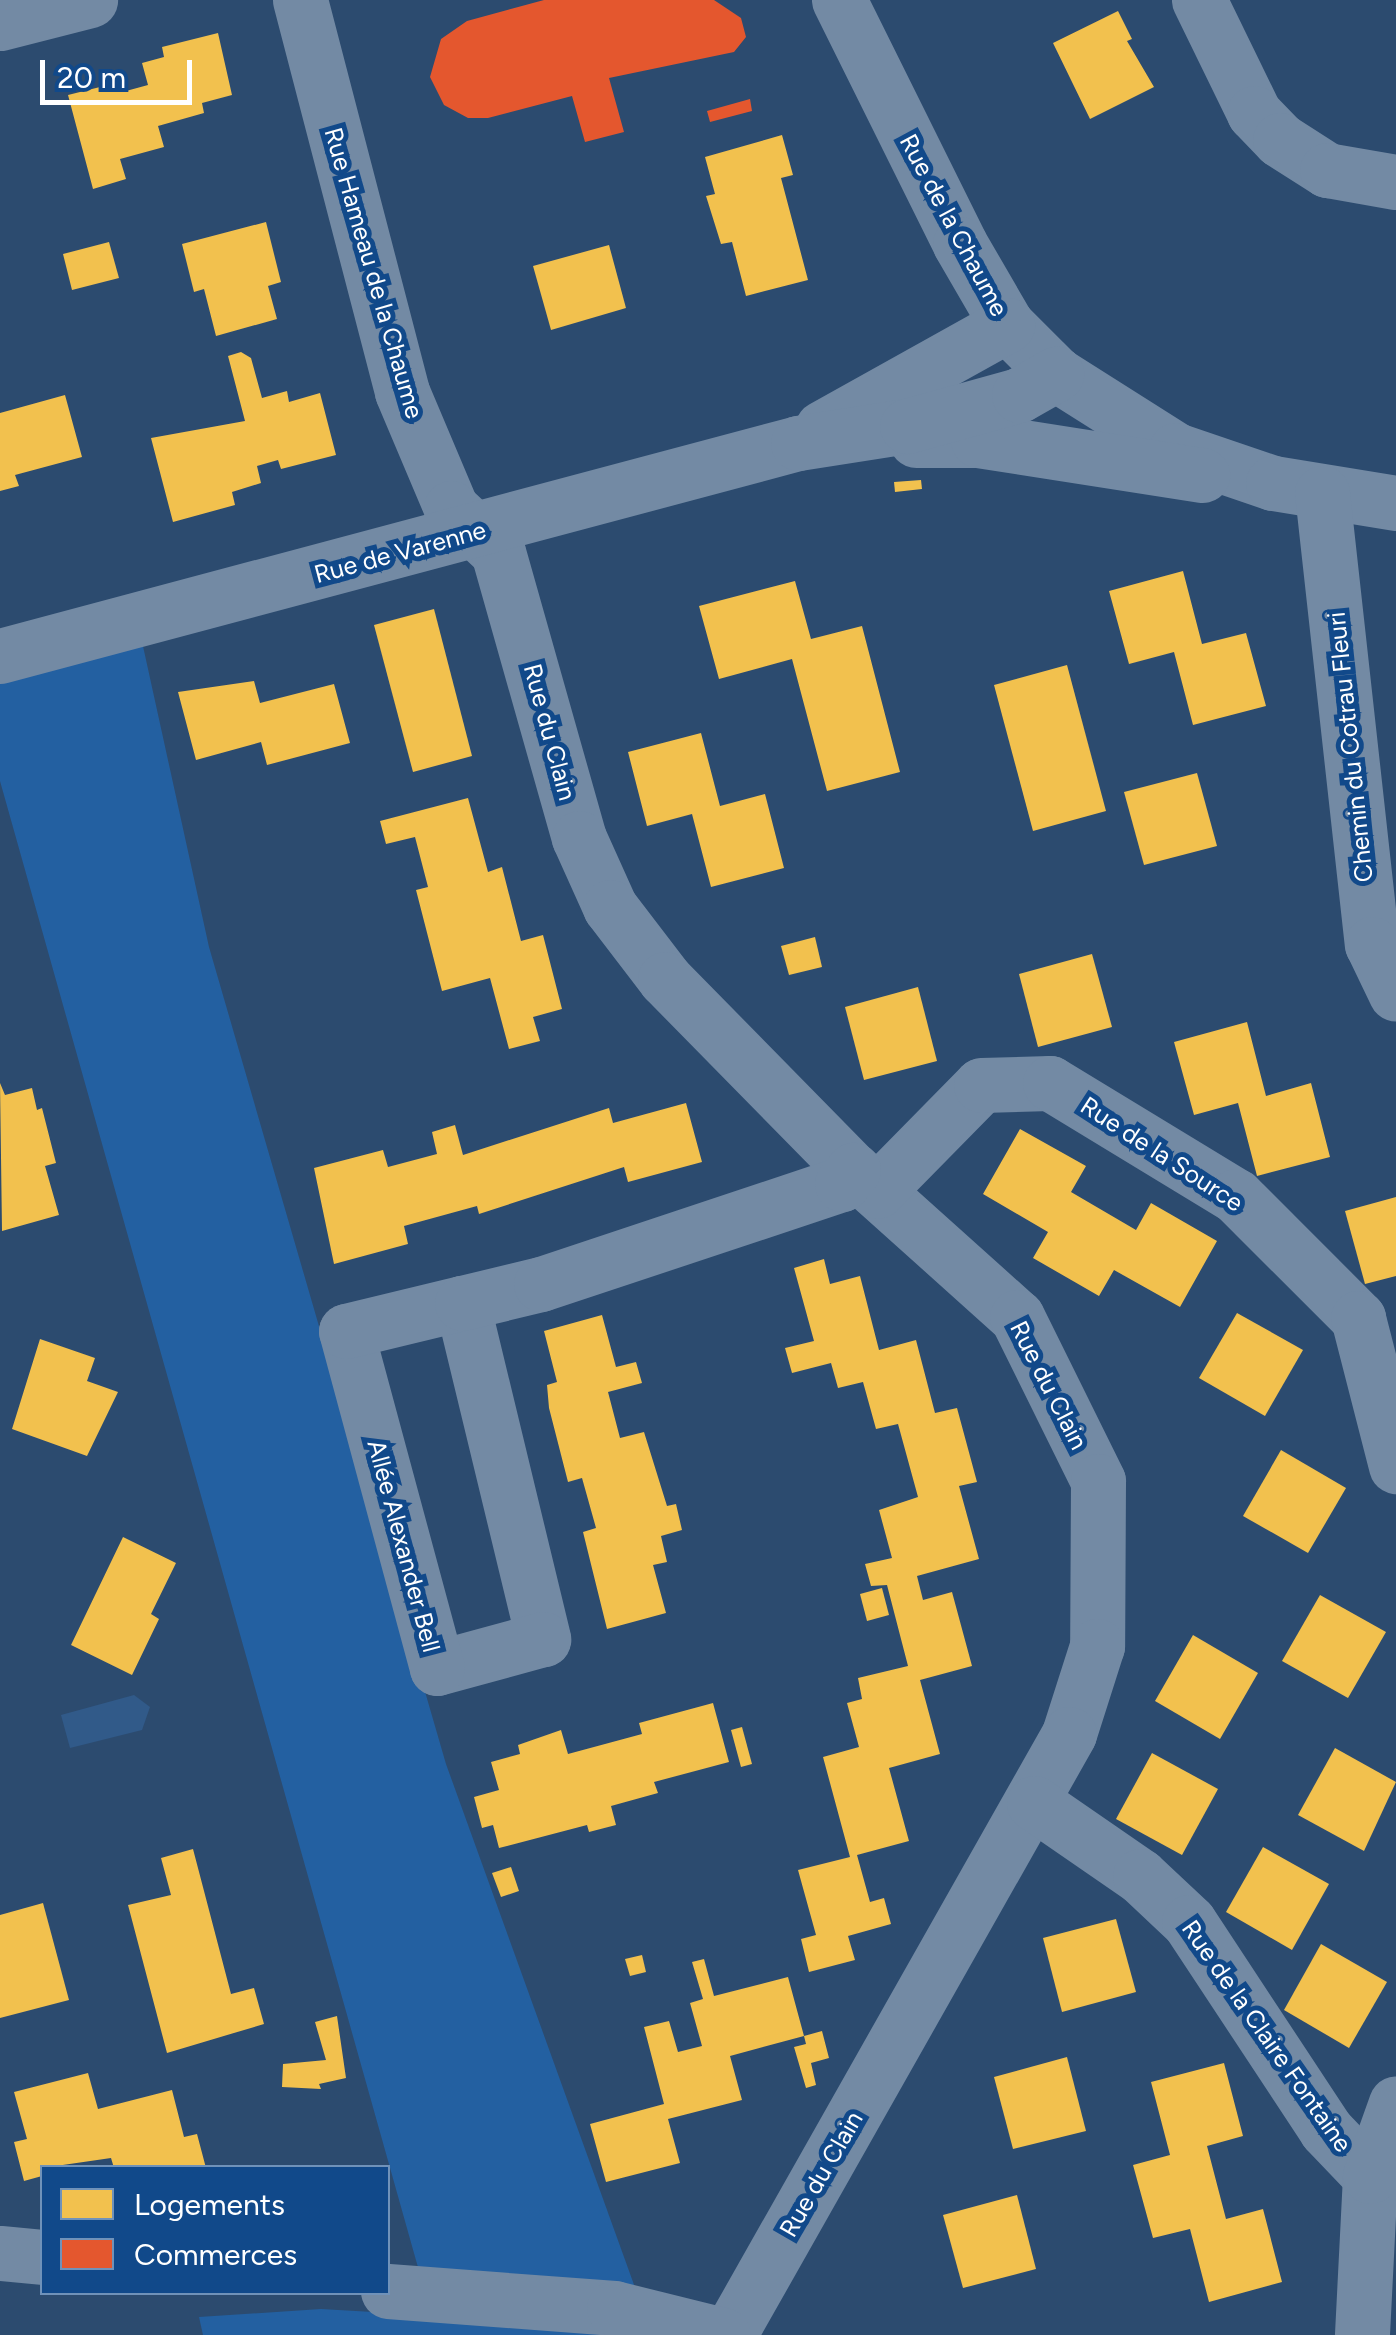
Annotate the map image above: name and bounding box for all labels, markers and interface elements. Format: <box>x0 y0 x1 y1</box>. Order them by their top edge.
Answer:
scale bar <box>45 40 198 102</box>
text: 20 m <box>57 59 126 96</box>
street label: Rue Hameau de la Chaume <box>318 124 430 422</box>
street label: Rue de la Chaume <box>893 129 1015 321</box>
street label: Rue de Varenne <box>311 515 489 589</box>
street label: Chemin du Cotrau Fleuri <box>1321 610 1379 884</box>
street label: Rue du Clain <box>517 660 583 804</box>
street label: Rue de la Source <box>1075 1090 1249 1218</box>
street label: Rue du Clain <box>1004 1316 1094 1454</box>
street label: Allée Alexander Bell <box>361 1437 447 1655</box>
street label: Rue de la Claire Fontaine <box>1176 1914 1358 2158</box>
street label: Rue du Clain <box>773 2106 869 2242</box>
legend <box>40 2165 390 2295</box>
text: Logements <box>134 2186 285 2223</box>
text: Commerces <box>134 2236 297 2273</box>

